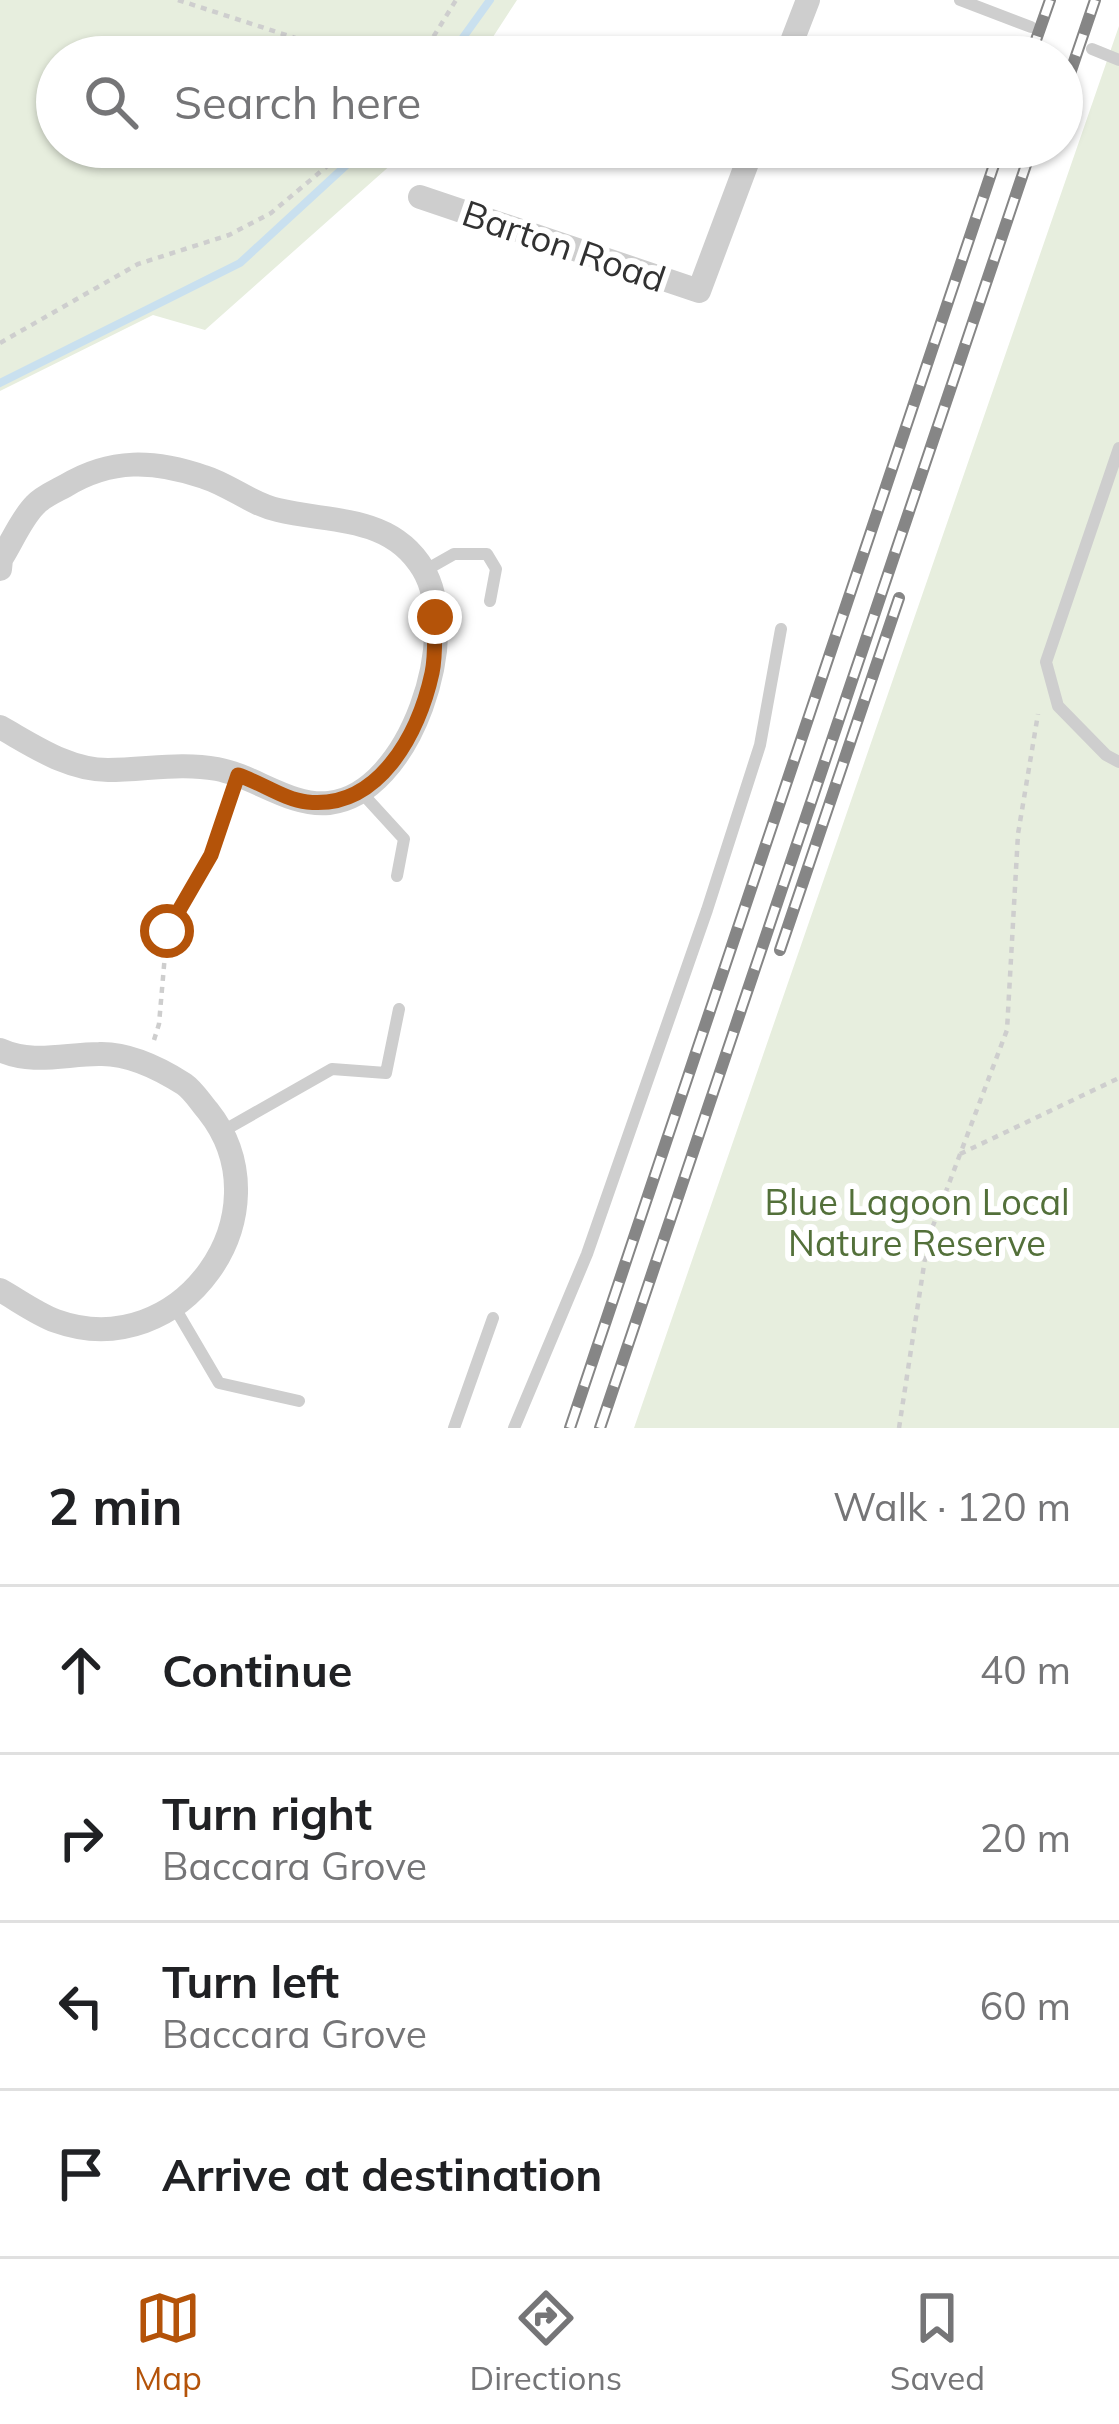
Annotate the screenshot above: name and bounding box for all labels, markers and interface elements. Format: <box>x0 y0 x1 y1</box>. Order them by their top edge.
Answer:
search box <box>36 36 1083 168</box>
icon: search <box>78 69 144 135</box>
text: Search here <box>174 74 421 130</box>
street label: Barton Road <box>457 190 672 301</box>
route end <box>408 590 462 644</box>
route start <box>140 904 194 958</box>
park label: Blue Lagoon Local Nature Reserve <box>764 1179 1070 1265</box>
text: 2 min <box>48 1474 183 1538</box>
text: Walk · 120 m <box>833 1482 1071 1531</box>
icon: ahead <box>48 1637 114 1703</box>
text: Continue <box>162 1642 352 1698</box>
text: 40 m <box>980 1645 1071 1694</box>
text: Turn right <box>162 1785 372 1841</box>
icon: right <box>48 1805 114 1871</box>
text: 20 m <box>980 1813 1071 1862</box>
text: Baccara Grove <box>162 1841 427 1890</box>
text: Turn left <box>162 1953 339 2009</box>
icon: left <box>48 1973 114 2039</box>
text: 60 m <box>980 1981 1071 2030</box>
text: Baccara Grove <box>162 2009 427 2058</box>
icon: arrive <box>48 2141 114 2207</box>
text: Arrive at destination <box>162 2146 602 2202</box>
tab: Map <box>134 2285 202 2398</box>
tab: Directions <box>470 2285 622 2398</box>
tab: Saved <box>890 2285 985 2398</box>

